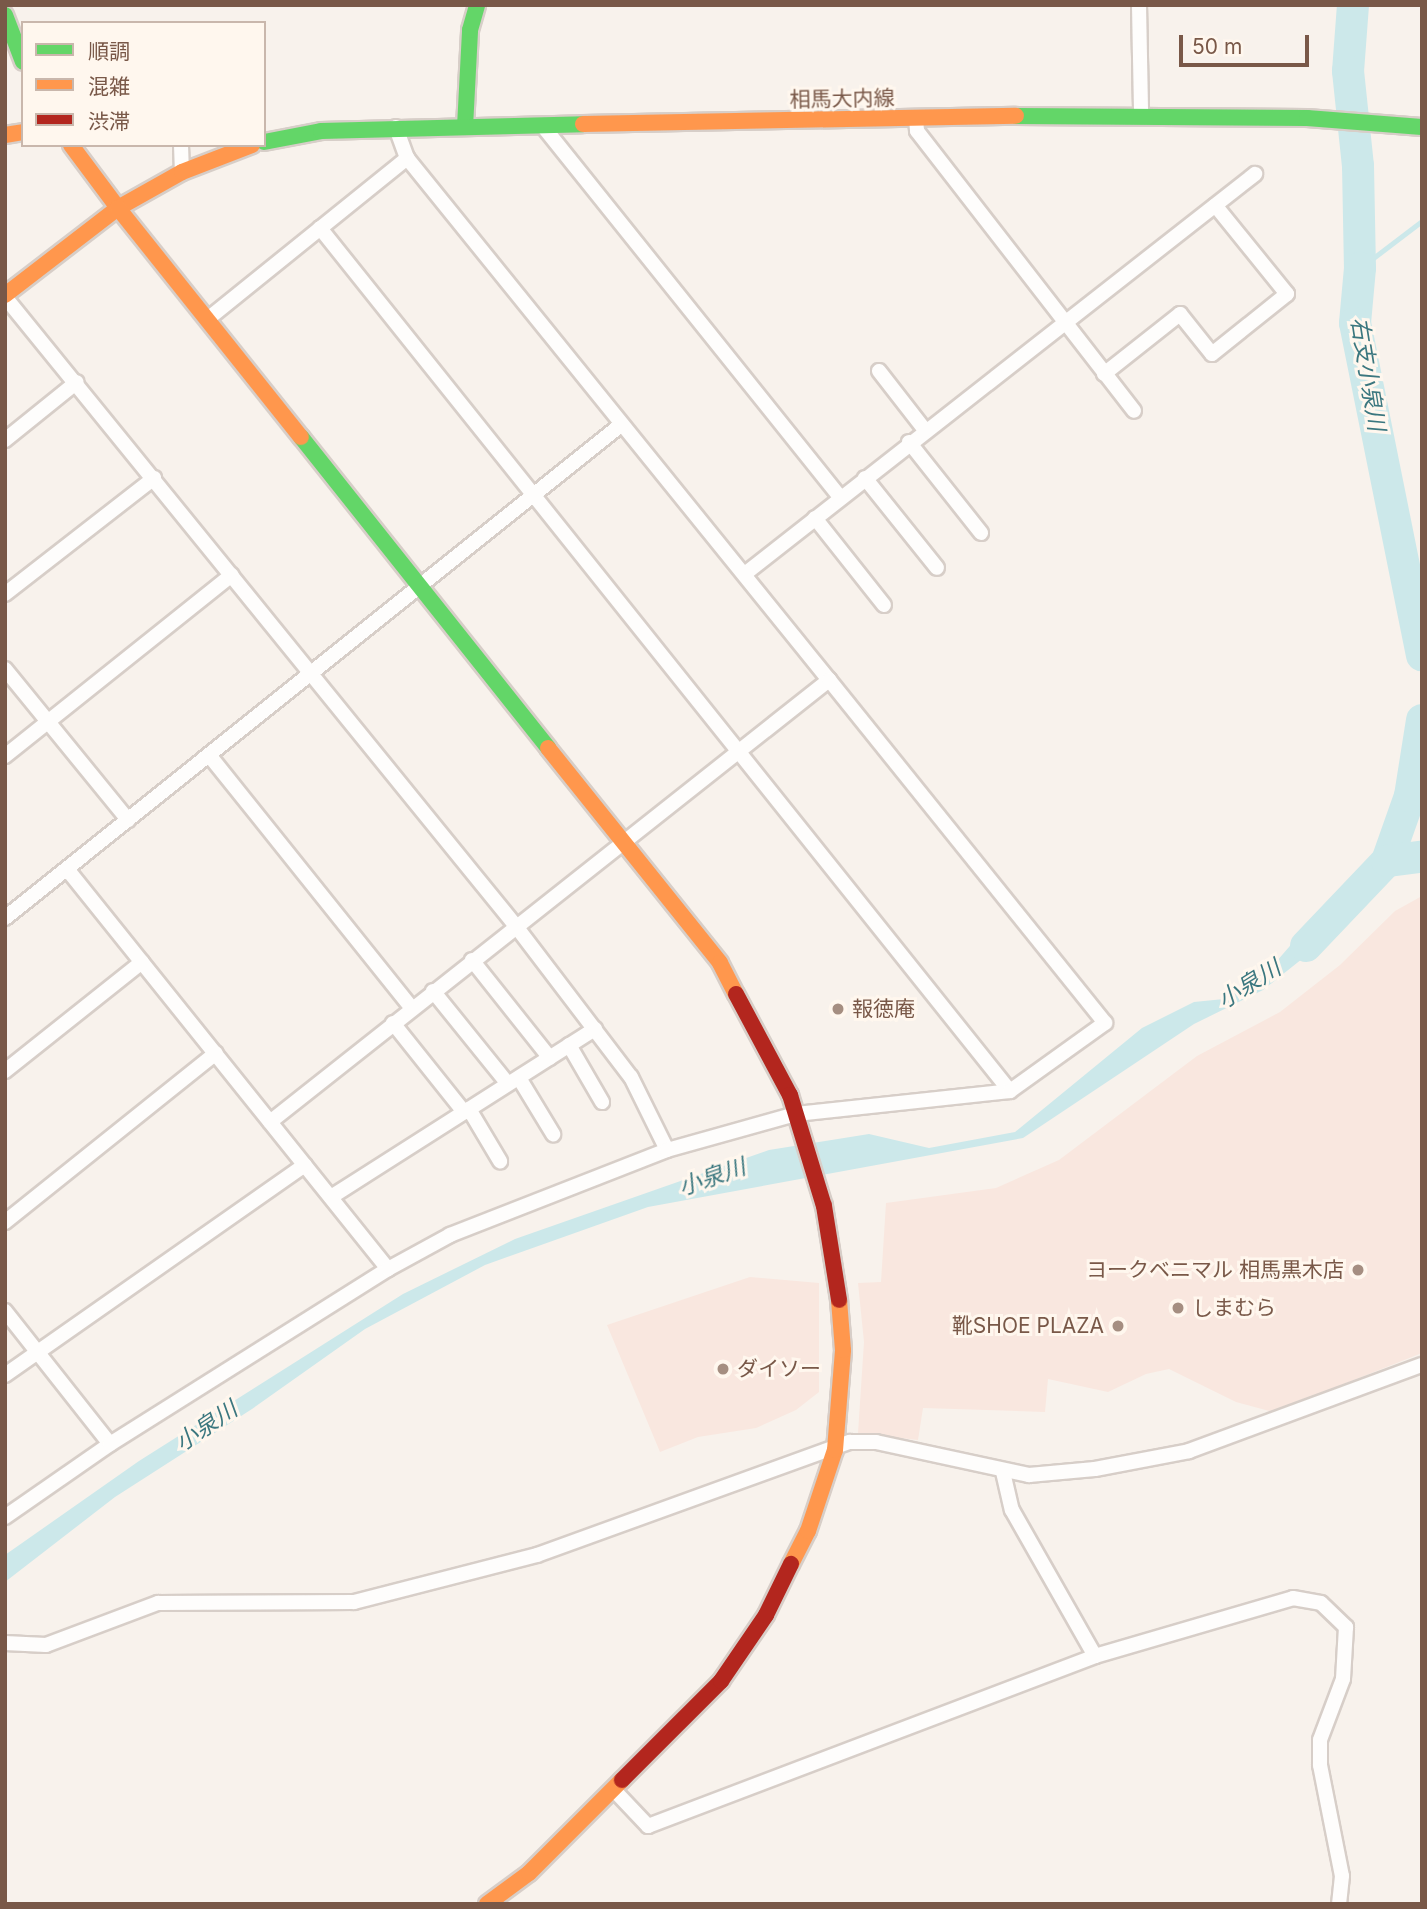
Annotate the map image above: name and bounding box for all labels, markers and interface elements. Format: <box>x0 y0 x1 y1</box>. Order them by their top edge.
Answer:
legend <box>21 21 266 147</box>
scale bar <box>1182 21 1312 65</box>
text: 50 m <box>1192 34 1242 59</box>
text: 順調 <box>88 39 130 64</box>
text: 混雑 <box>88 74 130 99</box>
street label: 相馬大内線 <box>789 85 895 113</box>
text: 渋滞 <box>88 109 130 134</box>
water label: 右支小泉川 <box>1345 315 1391 433</box>
water label: 小泉川 <box>1212 954 1286 1014</box>
place label: 報徳庵 <box>852 996 915 1022</box>
marker: 報徳庵 <box>830 1001 846 1017</box>
water label: 小泉川 <box>675 1153 749 1201</box>
place label: ヨークベニマル 相馬黒木店 <box>1086 1257 1344 1283</box>
marker: ヨークベニマル 相馬黒木店 <box>1350 1262 1366 1278</box>
place label: しまむら <box>1192 1295 1276 1321</box>
marker: しまむら <box>1170 1300 1186 1316</box>
place label: 靴SHOE PLAZA <box>952 1313 1104 1339</box>
marker: 靴SHOE PLAZA <box>1110 1318 1126 1334</box>
place label: ダイソー <box>737 1356 821 1382</box>
marker: ダイソー <box>715 1361 731 1377</box>
water label: 小泉川 <box>170 1395 242 1457</box>

